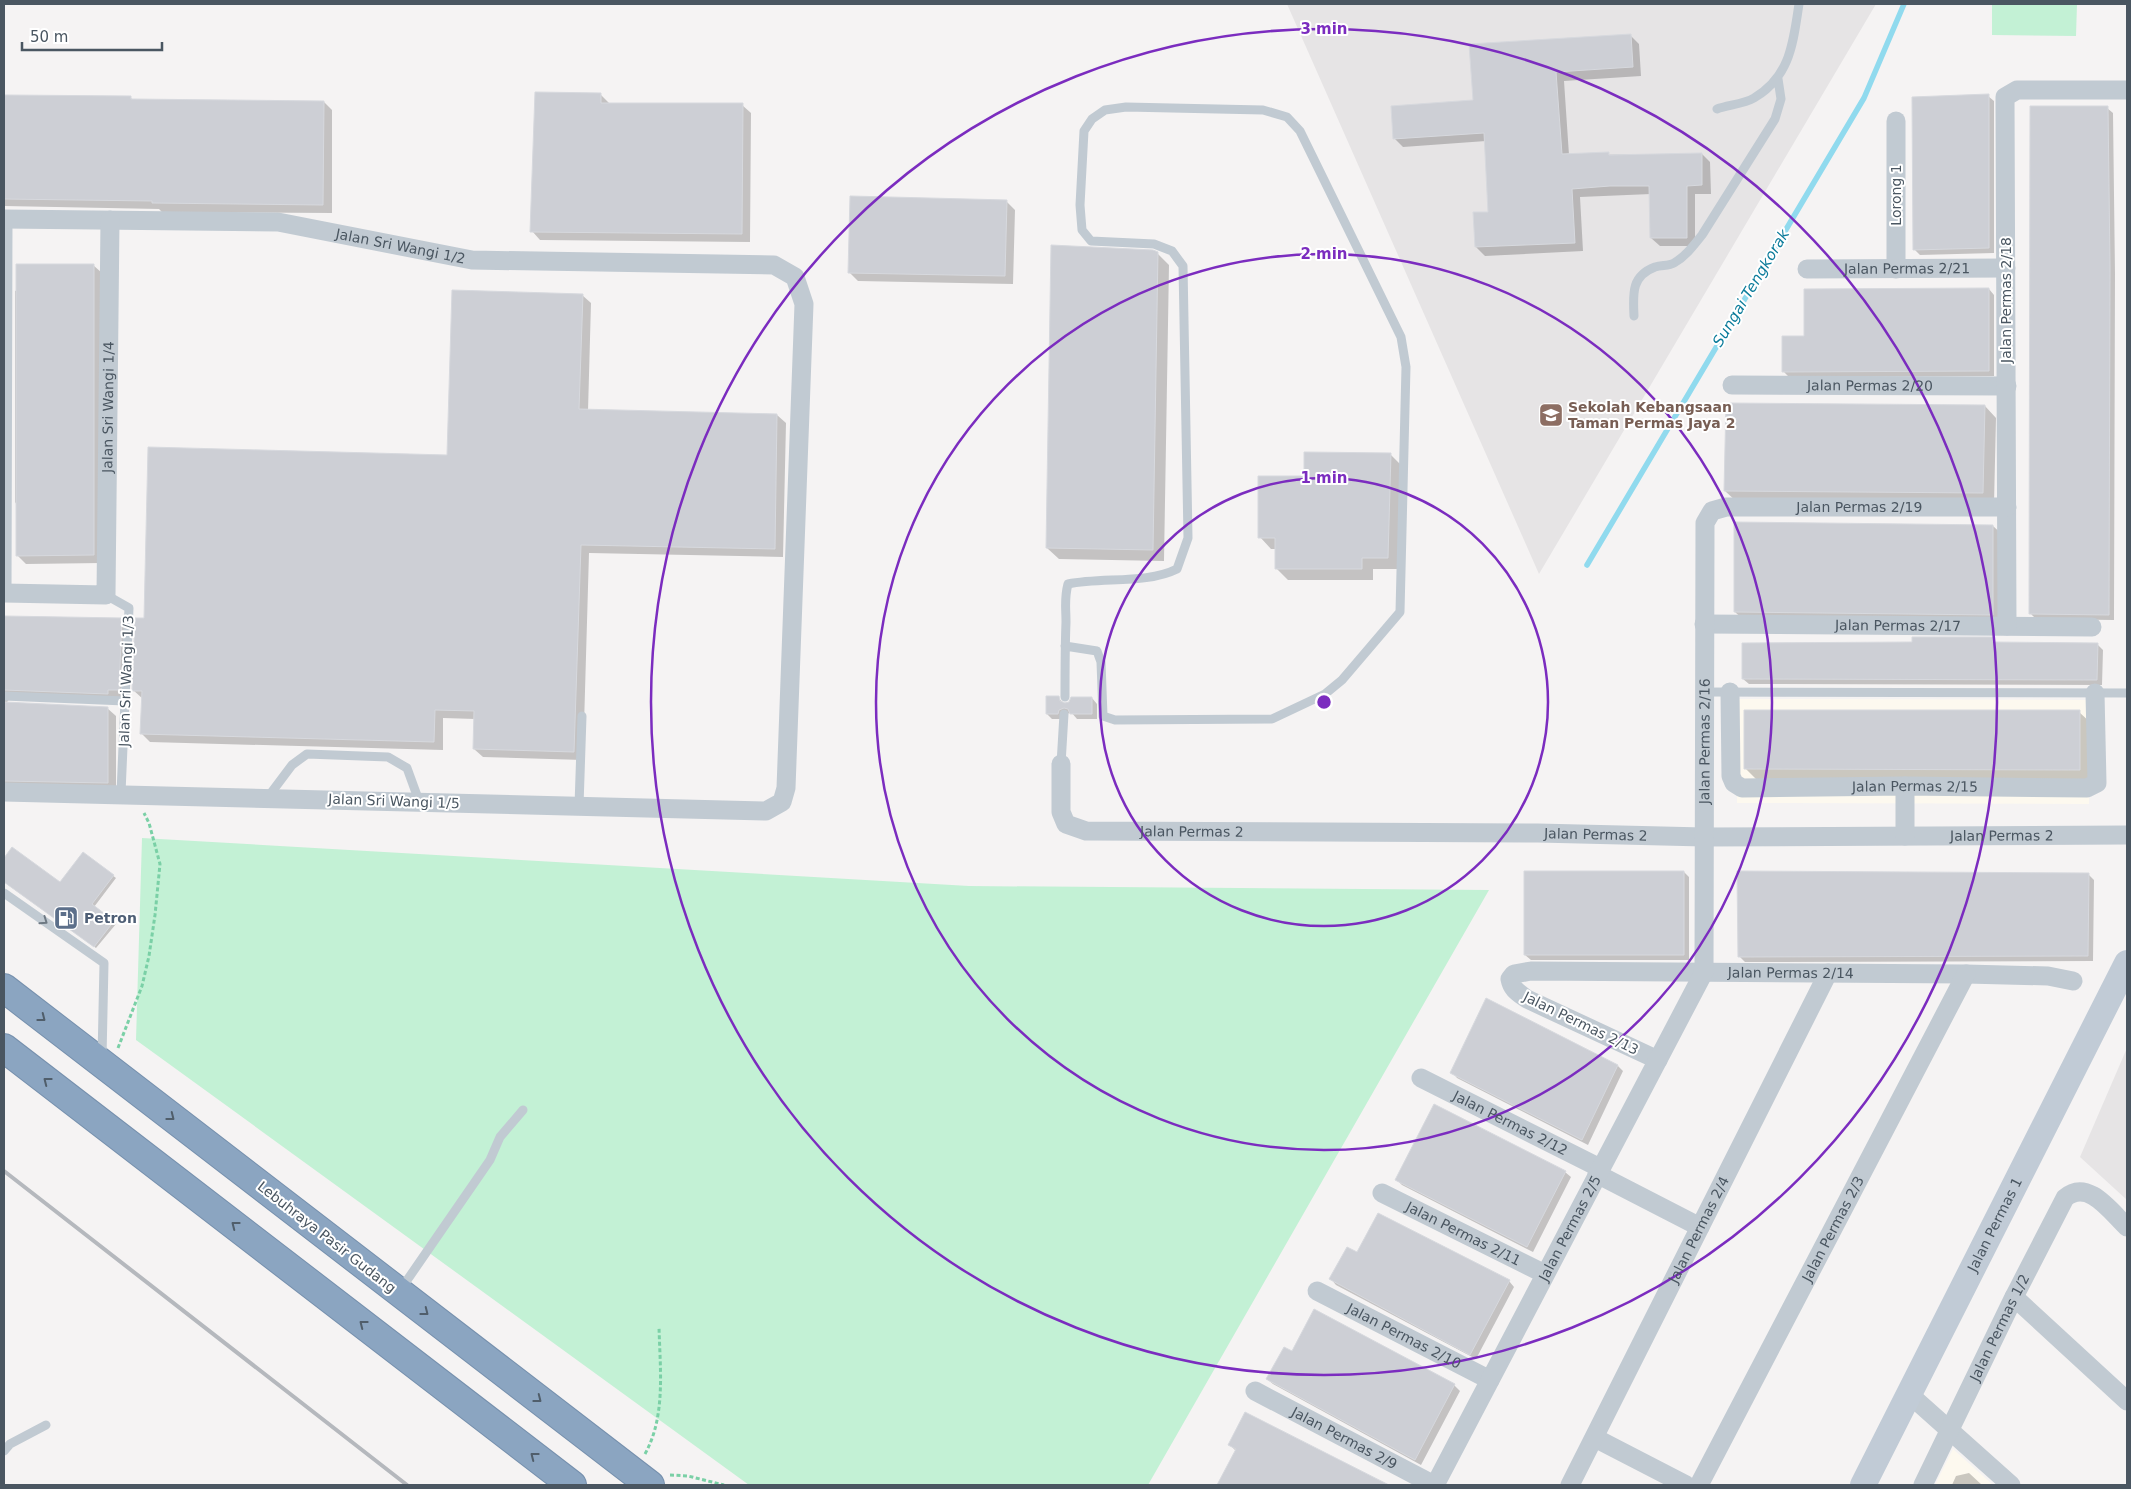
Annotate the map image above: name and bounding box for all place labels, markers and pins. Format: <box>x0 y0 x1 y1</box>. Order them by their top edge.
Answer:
place label: Sekolah Kebangsaan Taman Permas Jaya 2 <box>1568 399 1735 431</box>
school or university icon: Sekolah Kebangsaan Taman Permas Jaya 2 <box>1538 402 1564 428</box>
centre of rings <box>1315 693 1333 711</box>
fuel station icon: Petron <box>53 905 79 931</box>
place label: Petron <box>84 910 137 926</box>

